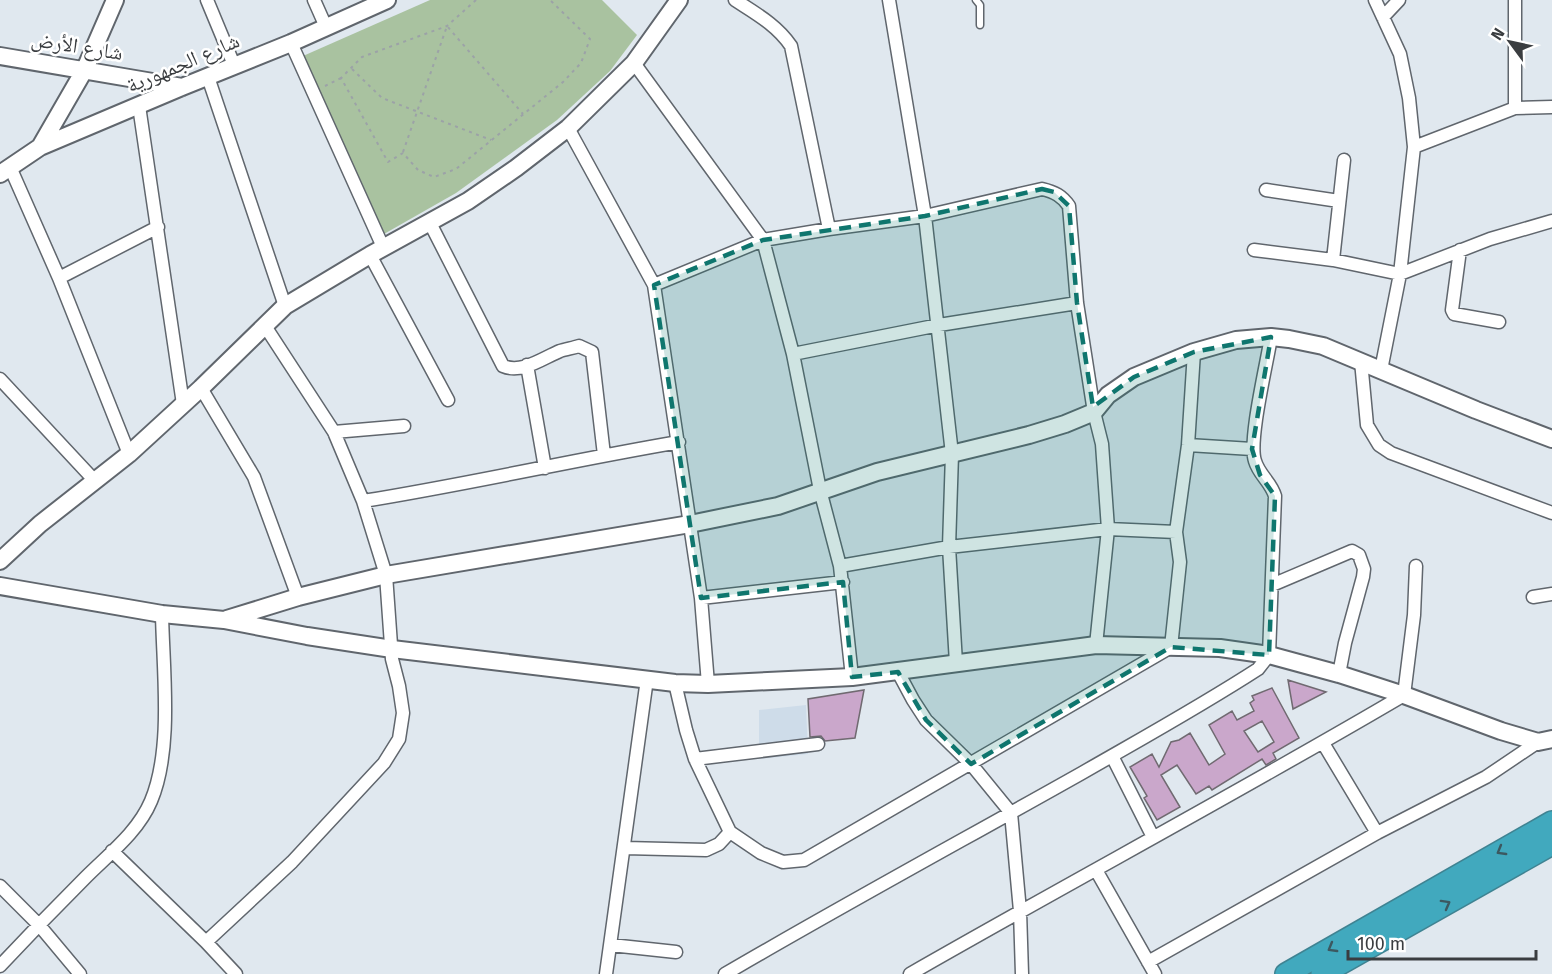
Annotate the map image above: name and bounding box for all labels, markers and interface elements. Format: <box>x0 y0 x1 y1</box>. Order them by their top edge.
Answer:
north arrow <box>1480 12 1540 72</box>
text: N <box>1487 24 1509 44</box>
street label: شارع الأرض <box>29 26 125 66</box>
street label: شارع الجمهورية <box>123 28 243 98</box>
one-way arrow <box>1497 844 1507 855</box>
one-way arrow <box>1440 900 1450 911</box>
scale bar <box>1348 923 1536 961</box>
text: 100 m <box>1357 933 1405 955</box>
one-way arrow <box>1328 941 1338 952</box>

